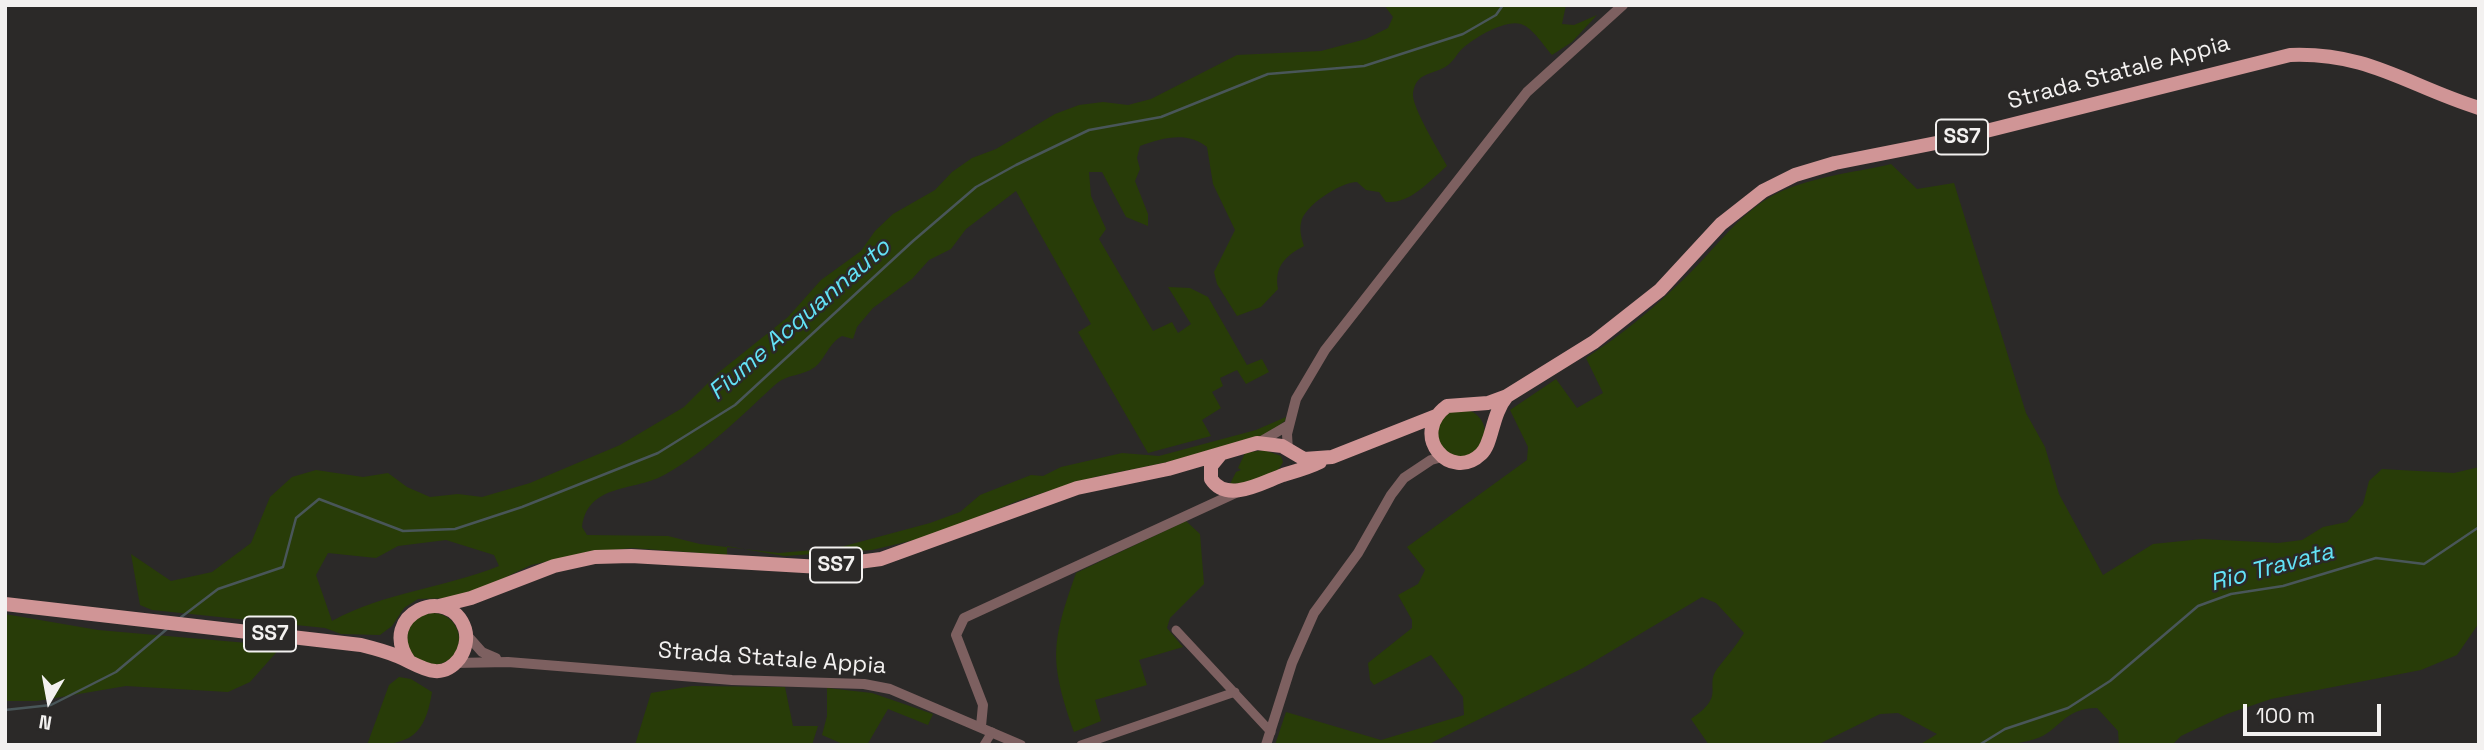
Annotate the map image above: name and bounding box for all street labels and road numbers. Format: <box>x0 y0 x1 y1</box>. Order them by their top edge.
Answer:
street label: Strada Statale Appia <box>2005 30 2233 116</box>
road number: SS7 <box>1936 120 1988 154</box>
road number: SS7 <box>810 548 862 582</box>
road number: SS7 <box>244 616 296 652</box>
street label: Strada Statale Appia <box>657 637 887 681</box>

